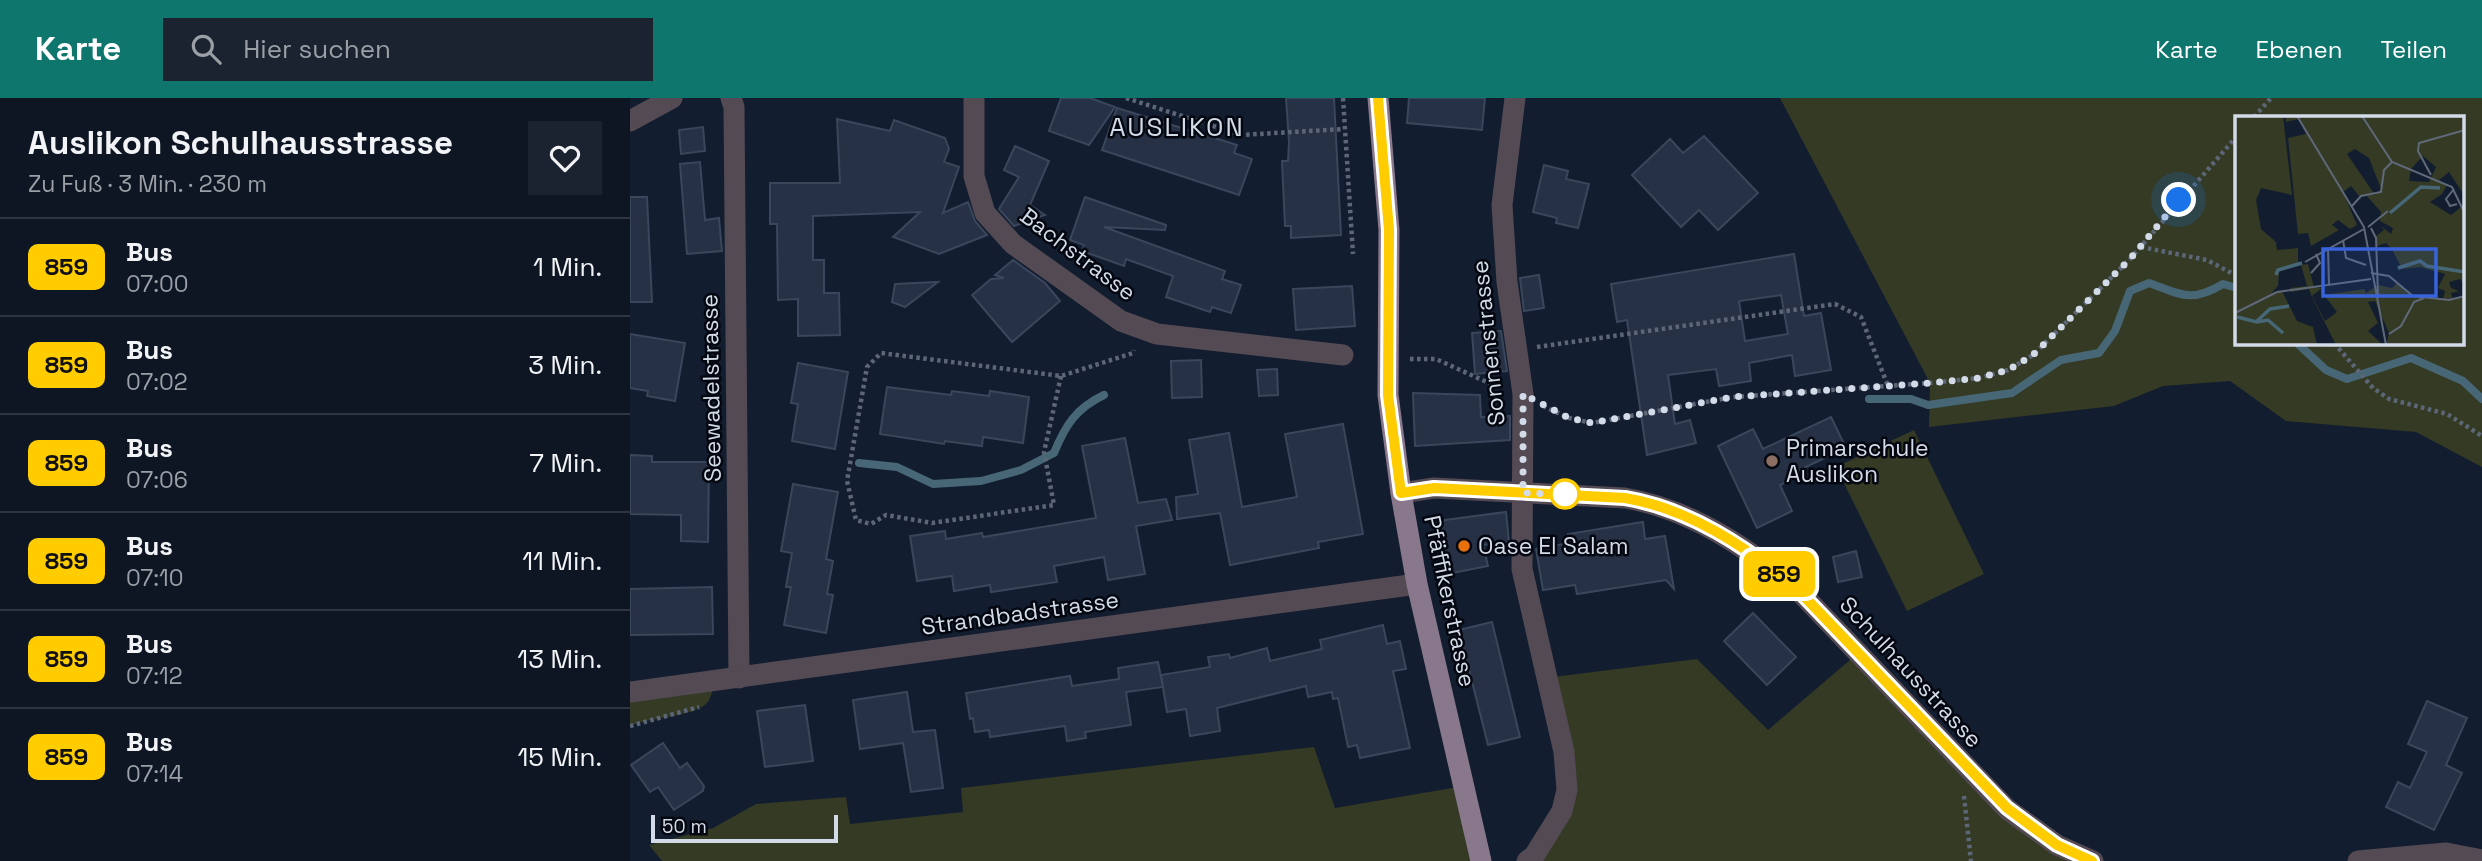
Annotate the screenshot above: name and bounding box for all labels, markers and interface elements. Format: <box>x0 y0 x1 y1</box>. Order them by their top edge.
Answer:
search box <box>163 18 653 81</box>
text: Karte <box>35 28 121 70</box>
icon: search <box>187 30 225 68</box>
text: Hier suchen <box>243 32 391 66</box>
text: Karte <box>2155 34 2218 65</box>
text: Ebenen <box>2256 34 2342 65</box>
text: Teilen <box>2380 34 2447 65</box>
district label: AUSLIKON <box>1109 110 1245 144</box>
inset map <box>2235 116 2464 345</box>
button: heart <box>528 121 602 195</box>
text: Auslikon Schulhausstrasse <box>28 122 453 164</box>
text: Zu Fuß · 3 Min. · 230 m <box>28 169 267 199</box>
your location <box>2161 182 2196 217</box>
street label: Bachstrasse <box>1014 201 1142 307</box>
text: Bus <box>126 235 173 269</box>
text: 1 Min. <box>533 250 602 284</box>
text: 859 <box>45 251 88 282</box>
street label: Sonnenstrasse <box>1464 259 1512 427</box>
text: 07:00 <box>126 269 189 299</box>
street label: Seewadelstrasse <box>694 294 728 482</box>
text: Bus <box>126 333 173 367</box>
text: 3 Min. <box>528 348 602 382</box>
text: 859 <box>45 349 88 380</box>
text: 07:02 <box>126 367 188 397</box>
text: Bus <box>126 431 173 465</box>
place label: Primarschule Auslikon <box>1786 433 1929 489</box>
text: 7 Min. <box>529 446 602 480</box>
text: 859 <box>45 447 88 478</box>
marker: Primarschule Auslikon <box>1764 453 1780 469</box>
text: 07:06 <box>126 465 188 495</box>
unlabelled marker <box>1550 479 1580 509</box>
street label: Pfäffikerstrasse <box>1417 513 1483 689</box>
text: Bus <box>126 529 173 563</box>
place label: Oase El Salam <box>1478 531 1629 561</box>
marker: Oase El Salam <box>1456 538 1472 554</box>
text: 11 Min. <box>522 544 602 578</box>
text: 859 <box>45 545 88 576</box>
line badge: 859 <box>1739 551 1819 597</box>
text: 859 <box>1757 558 1801 589</box>
text: 07:10 <box>126 563 183 593</box>
street label: Strandbadstrasse <box>919 584 1121 642</box>
street label: Schulhausstrasse <box>1833 590 1989 754</box>
text: Bus <box>126 627 173 661</box>
text: 13 Min. <box>517 642 602 676</box>
text: 859 <box>45 643 88 674</box>
text: 07:12 <box>126 661 183 691</box>
text: Bus <box>126 725 173 759</box>
text: 15 Min. <box>517 740 602 774</box>
text: 859 <box>45 741 88 772</box>
text: 07:14 <box>126 759 183 789</box>
scale bar <box>651 812 838 844</box>
text: 50 m <box>662 814 707 839</box>

